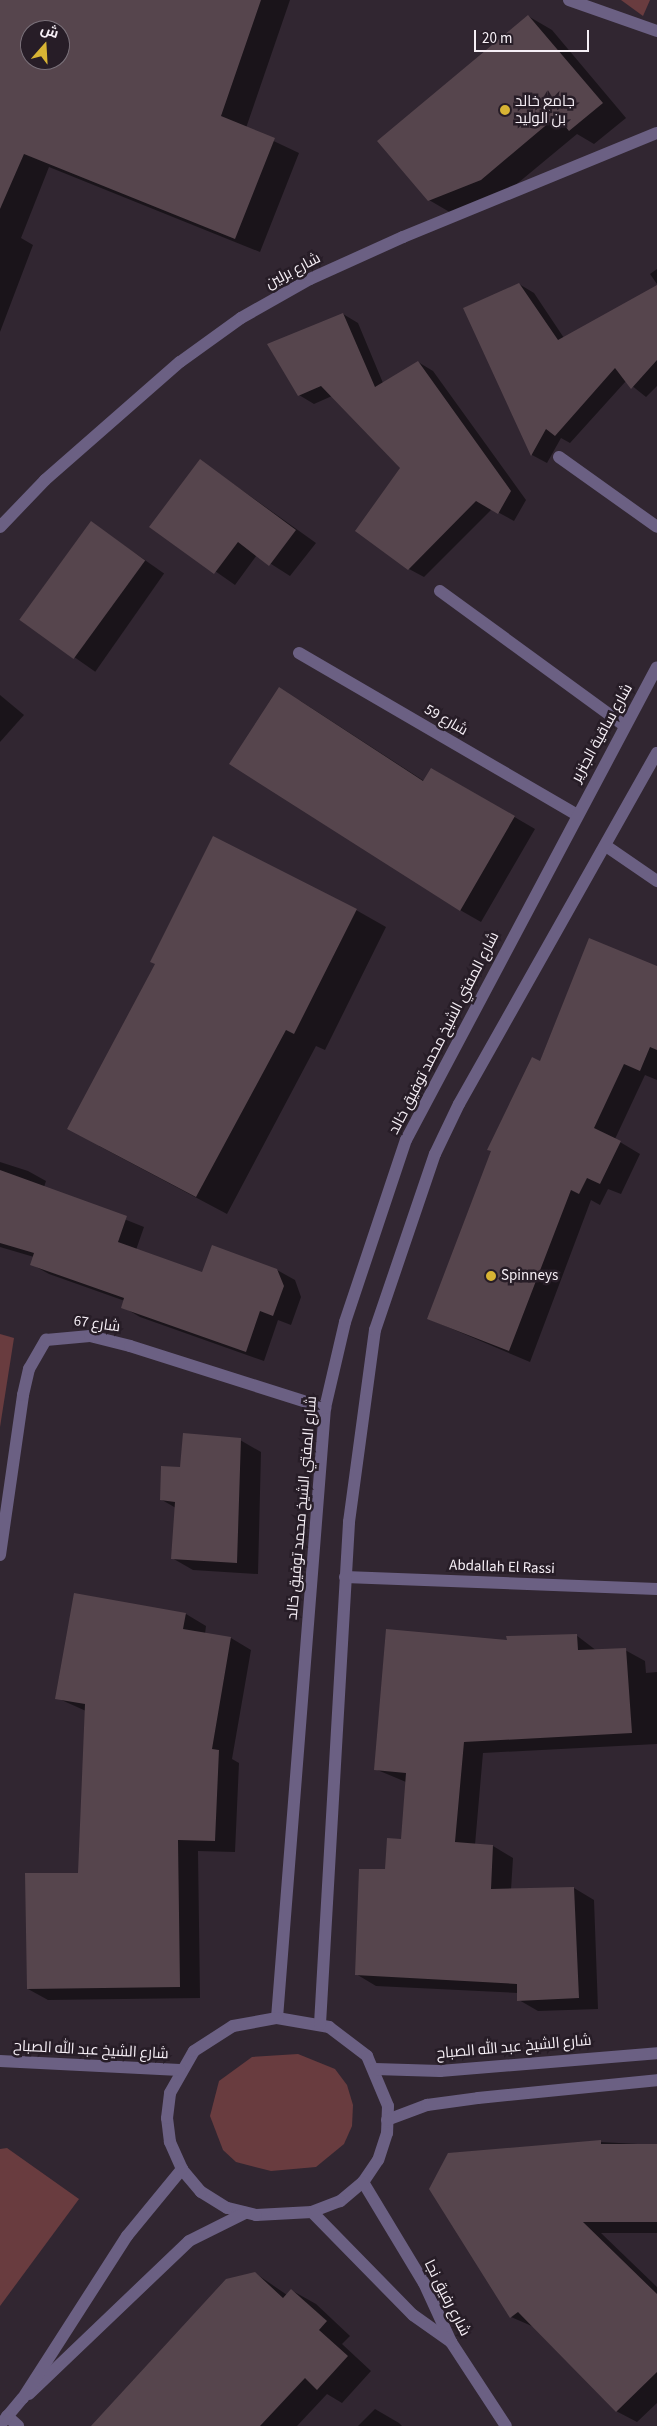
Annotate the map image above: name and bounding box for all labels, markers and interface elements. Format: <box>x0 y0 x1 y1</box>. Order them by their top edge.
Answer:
text: ش <box>38 19 61 44</box>
north arrow <box>20 20 70 70</box>
scale bar <box>477 20 592 52</box>
text: 20 m <box>482 28 512 49</box>
place label: جامع خالد بن الوليد <box>515 92 575 127</box>
marker: جامع خالد بن الوليد <box>499 104 511 116</box>
street label: شارع برلين <box>262 249 324 293</box>
street label: شارع ساقية الجنزير <box>567 681 637 785</box>
street label: شارع 59 <box>421 700 471 740</box>
street label: شارع المفتي الشيخ محمد توفيق خالد <box>385 929 503 1137</box>
place label: Spinneys <box>501 1267 558 1285</box>
marker: Spinneys <box>485 1270 497 1282</box>
street label: شارع 67 <box>72 1312 122 1336</box>
street label: شارع المفتي الشيخ محمد توفيق خالد <box>283 1395 321 1621</box>
street label: Abdallah El Rassi <box>449 1556 555 1578</box>
street label: شارع الشيخ عبد الله الصباح <box>436 2031 592 2063</box>
street label: شارع الشيخ عبد الله الصباح <box>13 2037 169 2063</box>
street label: شارع رفيق نجا <box>420 2257 474 2339</box>

